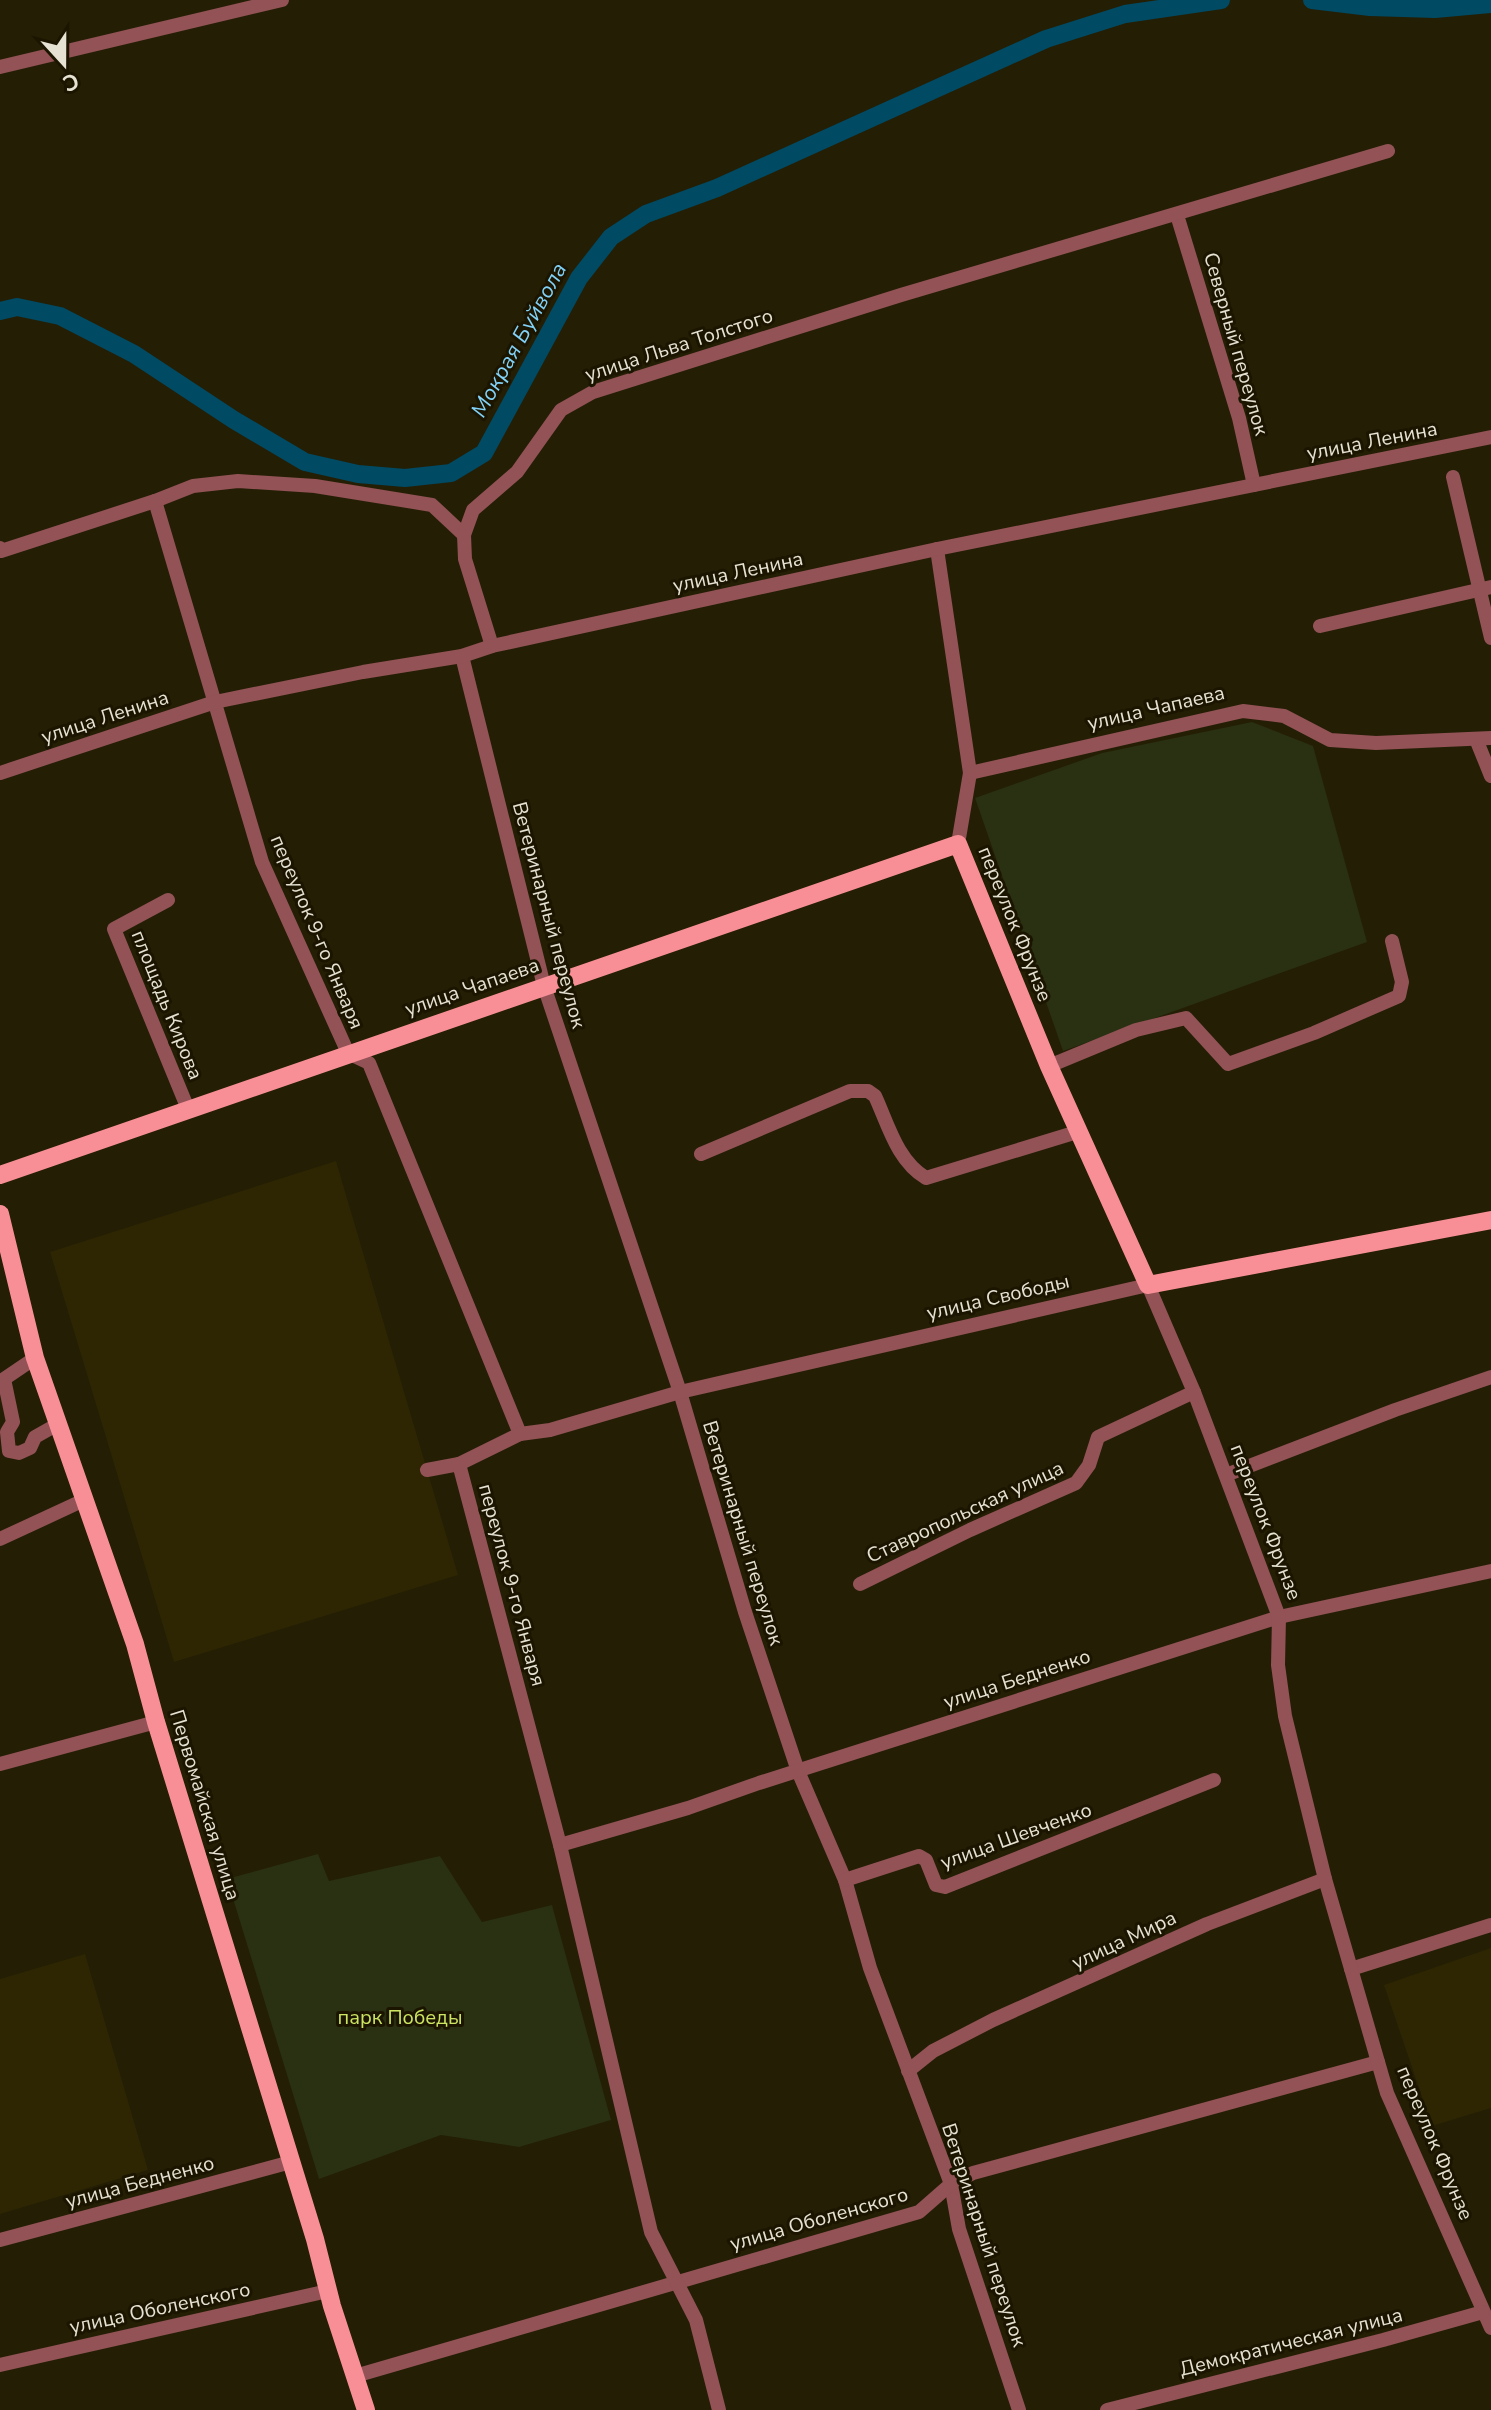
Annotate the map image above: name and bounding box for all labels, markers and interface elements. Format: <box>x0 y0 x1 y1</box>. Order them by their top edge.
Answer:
north arrow <box>24 24 104 104</box>
text: С <box>58 65 83 98</box>
street label: Северный переулок <box>1197 249 1275 439</box>
water label: Мокрая Буйвола <box>464 257 574 423</box>
street label: улица Льва Толстого <box>582 302 776 388</box>
street label: улица Ленина <box>1304 415 1440 467</box>
street label: улица Ленина <box>670 545 806 599</box>
street label: улица Чапаева <box>1085 679 1227 737</box>
street label: улица Ленина <box>38 684 172 750</box>
street label: Ветеринарный переулок <box>506 799 592 1032</box>
street label: переулок 9-го Января <box>264 831 370 1033</box>
street label: переулок Фрунзе <box>972 842 1058 1006</box>
street label: площадь Кирова <box>125 926 209 1084</box>
street label: улица Чапаева <box>401 951 543 1023</box>
street label: улица Свободы <box>924 1267 1072 1327</box>
street label: Ветеринарный переулок <box>696 1417 790 1649</box>
street label: переулок Фрунзе <box>1224 1440 1308 1604</box>
street label: Ставропольская улица <box>862 1454 1068 1570</box>
street label: переулок 9-го Января <box>472 1481 552 1689</box>
street label: улица Бедненко <box>940 1643 1094 1715</box>
street label: Первомайская улица <box>163 1706 247 1904</box>
street label: улица Шевченко <box>937 1796 1095 1876</box>
street label: улица Мира <box>1067 1904 1181 1976</box>
park label: парк Победы <box>337 2004 463 2031</box>
street label: переулок Фрунзе <box>1390 2062 1480 2224</box>
street label: Ветеринарный переулок <box>935 2120 1033 2351</box>
street label: улица Бедненко <box>63 2149 217 2215</box>
street label: улица Оболенского <box>727 2181 911 2257</box>
street label: улица Оболенского <box>67 2276 253 2340</box>
street label: Демократическая улица <box>1177 2301 1405 2383</box>

